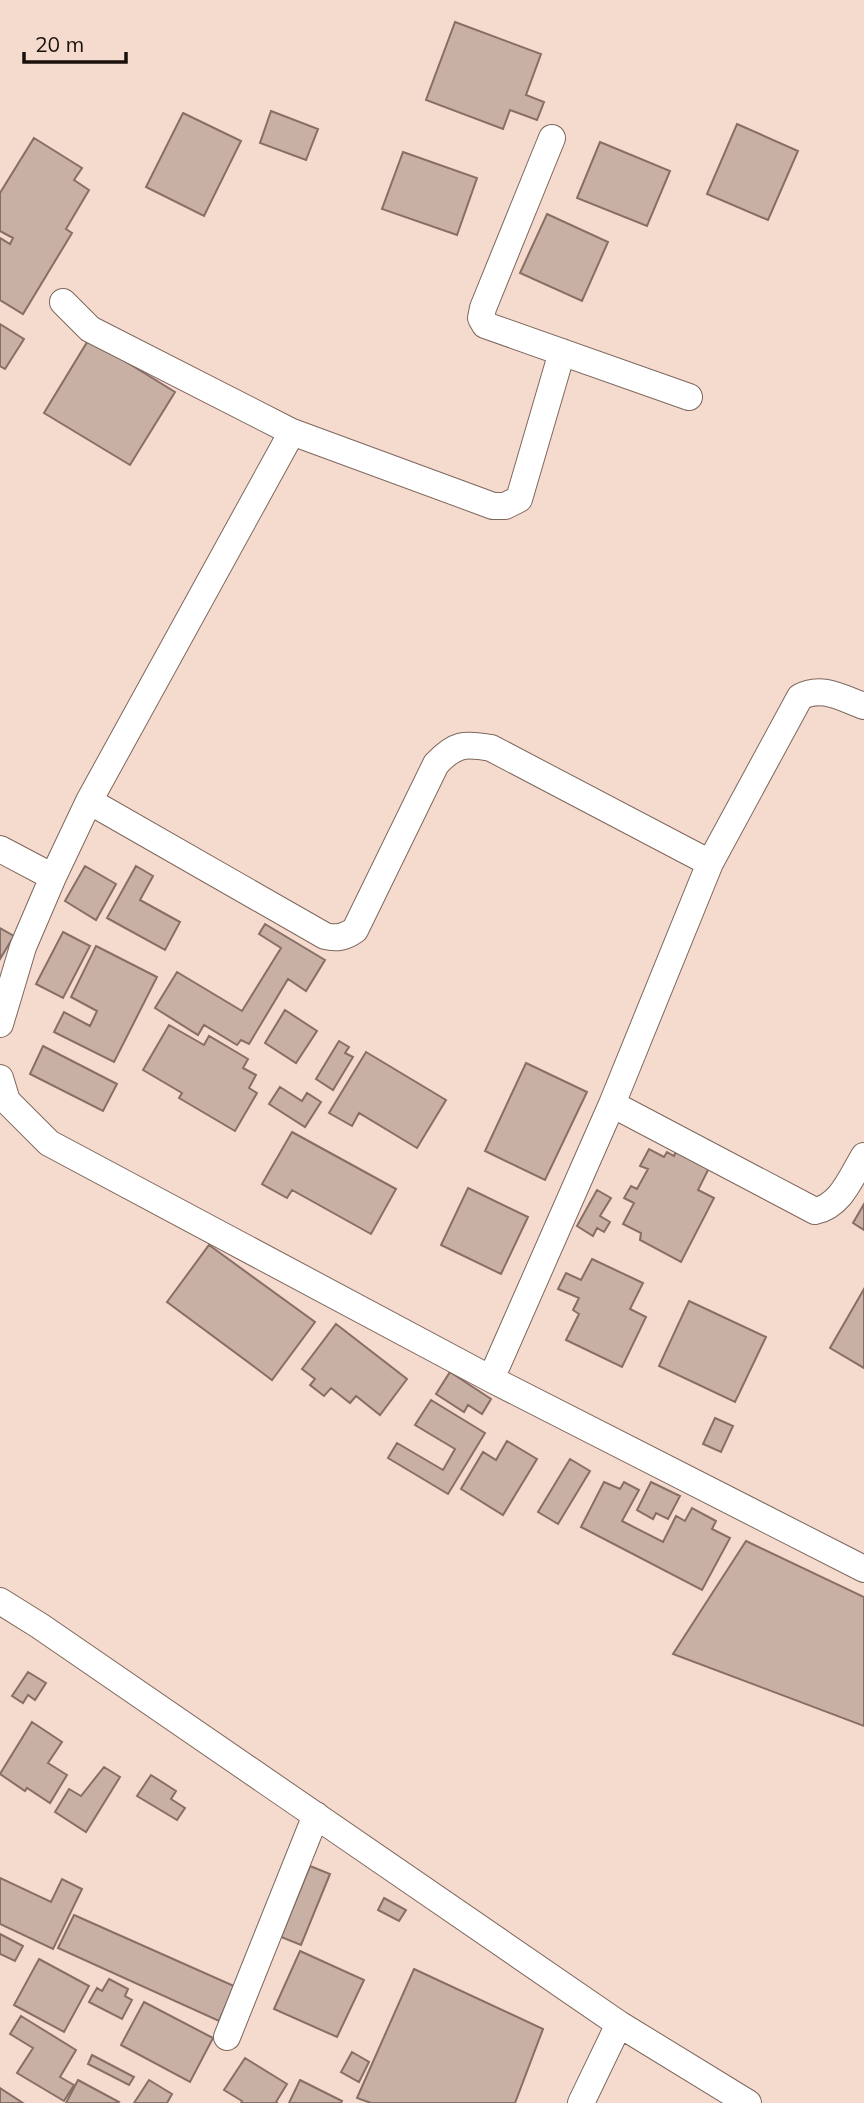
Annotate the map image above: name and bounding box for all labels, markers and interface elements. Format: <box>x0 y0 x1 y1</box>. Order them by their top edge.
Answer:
scale bar <box>24 21 126 65</box>
text: 20 m <box>35 31 84 57</box>

